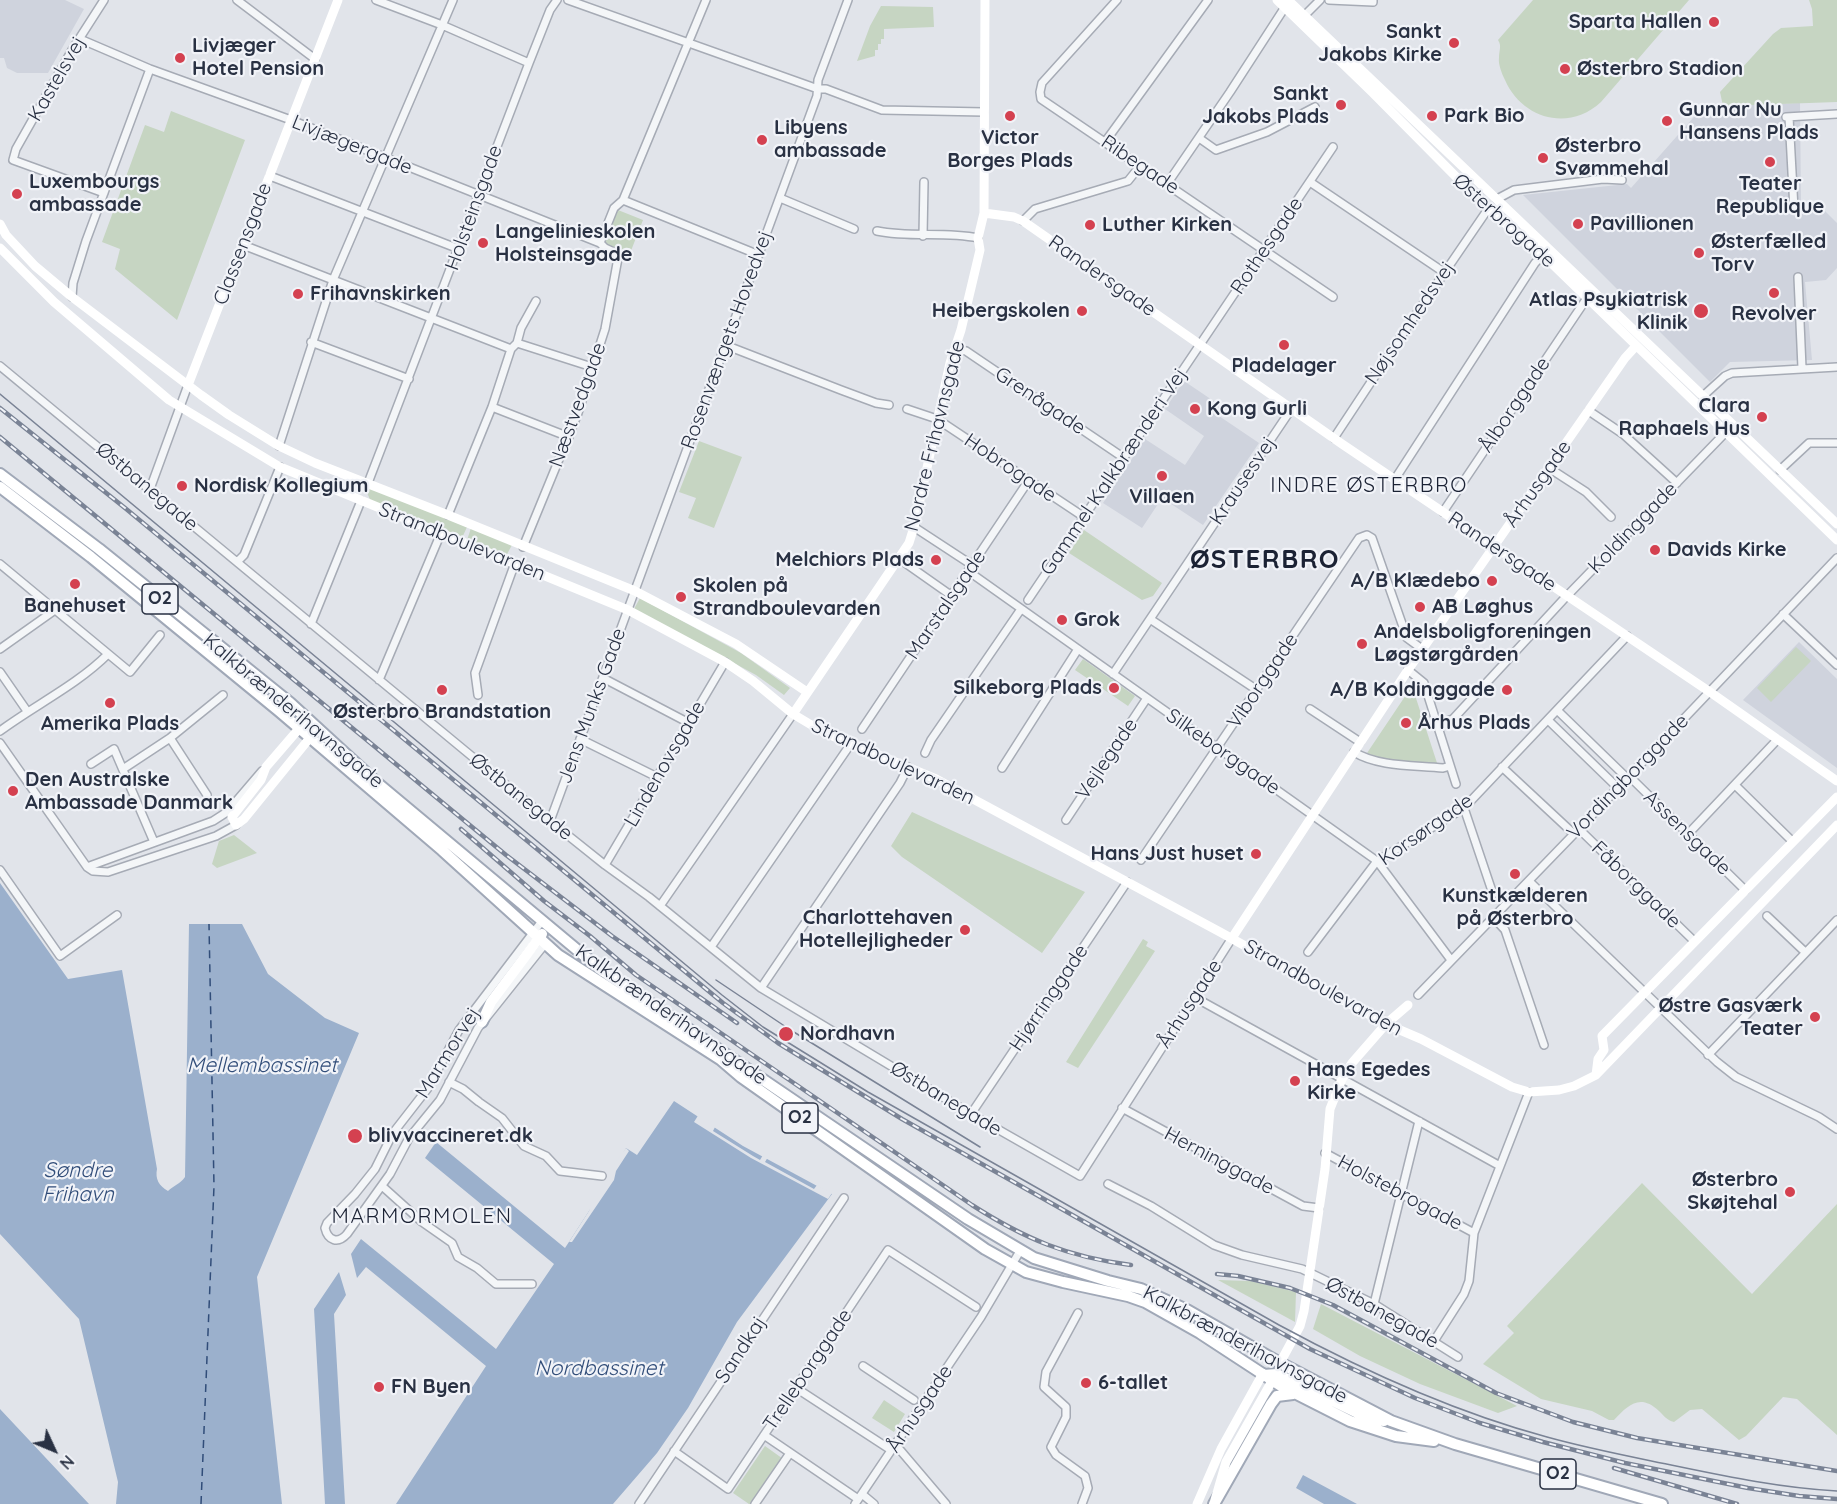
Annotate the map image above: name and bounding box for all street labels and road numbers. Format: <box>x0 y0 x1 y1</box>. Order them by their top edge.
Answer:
street label: Kastelsvej <box>23 32 91 126</box>
street label: Livjægergade <box>288 110 416 180</box>
street label: Ribegade <box>1096 130 1184 200</box>
street label: Holsteinsgade <box>440 142 508 274</box>
street label: Østerbrogade <box>1448 169 1560 273</box>
street label: Classensgade <box>209 180 277 308</box>
street label: Rothesgade <box>1226 193 1308 299</box>
street label: Rosenvængets Hovedvej <box>676 228 778 452</box>
street label: Randersgade <box>1044 230 1160 322</box>
street label: Nøjsomhedsvej <box>1360 257 1460 389</box>
street label: Nordre Frihavnsgade <box>900 338 970 534</box>
street label: Næstvedgade <box>544 340 612 470</box>
street label: Ålborggade <box>1474 353 1556 457</box>
street label: Grenågade <box>990 362 1090 440</box>
street label: Gammel Kalkbrænderi Vej <box>1036 364 1192 580</box>
street label: Hobrogade <box>959 428 1061 508</box>
street label: Krausesvej <box>1205 432 1281 530</box>
street label: Århusgade <box>1499 436 1577 532</box>
street label: Østbanegade <box>91 437 203 537</box>
street label: Koldinggade <box>1583 477 1683 579</box>
street label: Strandboulevarden <box>375 498 549 586</box>
street label: Randersgade <box>1443 507 1561 597</box>
street label: Marstalsgade <box>901 546 991 664</box>
road number: O2 <box>142 584 178 614</box>
street label: Jens Munks Gade <box>553 625 631 787</box>
street label: Kalkbrænderihavnsgade <box>198 628 388 794</box>
street label: Viborggade <box>1222 629 1304 733</box>
street label: Lindenovsgade <box>619 697 711 831</box>
street label: Silkeborggade <box>1161 704 1285 800</box>
street label: Vordingborggade <box>1562 709 1694 845</box>
street label: Strandboulevarden <box>808 714 978 810</box>
street label: Vejlegade <box>1071 714 1143 804</box>
street label: Østbanegade <box>465 748 577 846</box>
street label: Assensgade <box>1638 786 1736 880</box>
street label: Korsørgade <box>1374 789 1478 871</box>
street label: Fåborggade <box>1586 836 1686 934</box>
street label: Strandboulevarden <box>1240 935 1406 1041</box>
street label: Kalkbrænderihavnsgade <box>571 940 771 1090</box>
street label: Hjørringgade <box>1005 940 1093 1056</box>
street label: Århusgade <box>1153 955 1227 1053</box>
street label: Marmorvej <box>411 1003 485 1103</box>
street label: Østbanegade <box>886 1056 1006 1142</box>
road number: O2 <box>782 1103 818 1133</box>
street label: Herninggade <box>1160 1122 1278 1200</box>
street label: Holstebrogade <box>1334 1150 1466 1236</box>
street label: Østbanegade <box>1321 1272 1443 1354</box>
street label: Kalkbrænderihavnsgade <box>1139 1281 1351 1409</box>
street label: Trelleborggade <box>758 1305 858 1435</box>
street label: Sandkaj <box>710 1312 772 1388</box>
street label: Århusgade <box>882 1361 958 1457</box>
road number: O2 <box>1540 1459 1576 1489</box>

